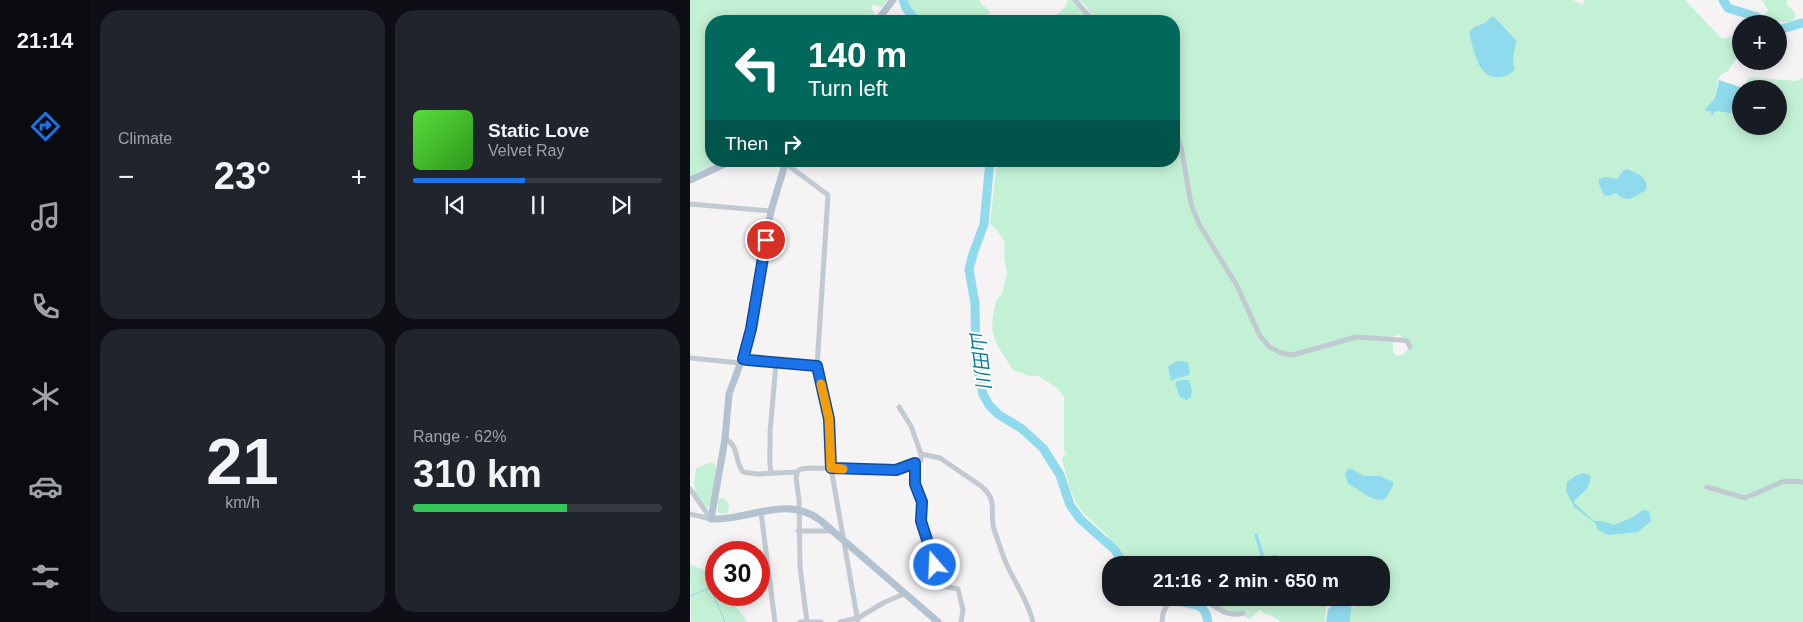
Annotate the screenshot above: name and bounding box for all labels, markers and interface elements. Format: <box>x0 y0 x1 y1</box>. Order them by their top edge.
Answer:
map controls <box>1732 15 1787 135</box>
button: + <box>1732 15 1787 70</box>
text: 21:14 <box>17 28 73 53</box>
icon: left <box>725 35 790 100</box>
text: 140 m <box>808 35 907 74</box>
text: Turn left <box>808 76 888 101</box>
button: − <box>1732 80 1787 135</box>
icon: directions <box>28 109 63 144</box>
text: Static Love <box>488 120 589 141</box>
text: Climate <box>118 130 172 147</box>
icon: right <box>778 130 806 158</box>
text: Then <box>725 133 768 154</box>
text: Velvet Ray <box>488 142 564 159</box>
text: 23° <box>214 155 271 197</box>
text: − <box>118 161 134 192</box>
text: + <box>351 161 367 192</box>
icon: previous <box>441 191 469 219</box>
icon: pause <box>524 191 552 219</box>
icon: next <box>607 191 635 219</box>
icon: music <box>28 199 63 234</box>
pin <box>745 219 787 261</box>
icon: arrive <box>752 226 780 254</box>
icon: phone <box>28 289 63 324</box>
water label: 山田川 <box>966 329 994 391</box>
icon: climate <box>28 379 63 414</box>
text: 21 <box>206 425 279 498</box>
text: Range · 62% <box>413 428 506 445</box>
text: 310 km <box>413 453 542 495</box>
icon: car <box>28 469 63 504</box>
text: km/h <box>225 494 260 511</box>
position arrow <box>908 538 960 590</box>
speed limit sign: 30 <box>705 541 770 606</box>
icon: filters <box>28 559 63 594</box>
text: 21:16 · 2 min · 650 m <box>1153 570 1339 591</box>

